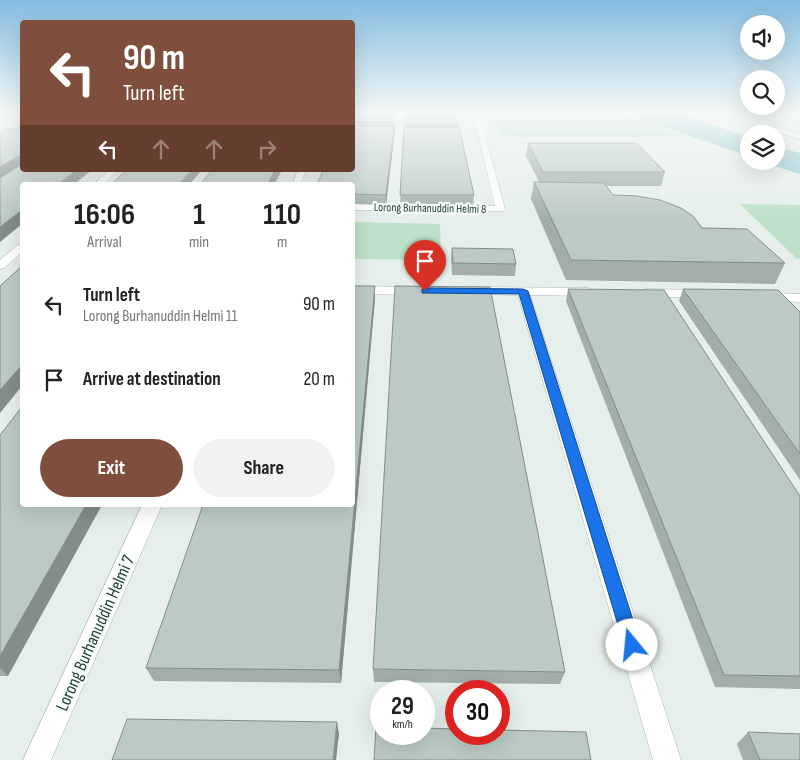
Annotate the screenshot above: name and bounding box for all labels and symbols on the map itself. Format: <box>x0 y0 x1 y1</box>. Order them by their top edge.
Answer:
street label: Lorong Burhanuddin Helmi 8 <box>374 200 486 217</box>
pin <box>404 240 446 291</box>
street label: Lorong Burhanuddin Helmi 7 <box>52 551 140 714</box>
position arrow <box>605 618 657 670</box>
speed limit sign: 30 <box>445 680 510 745</box>

